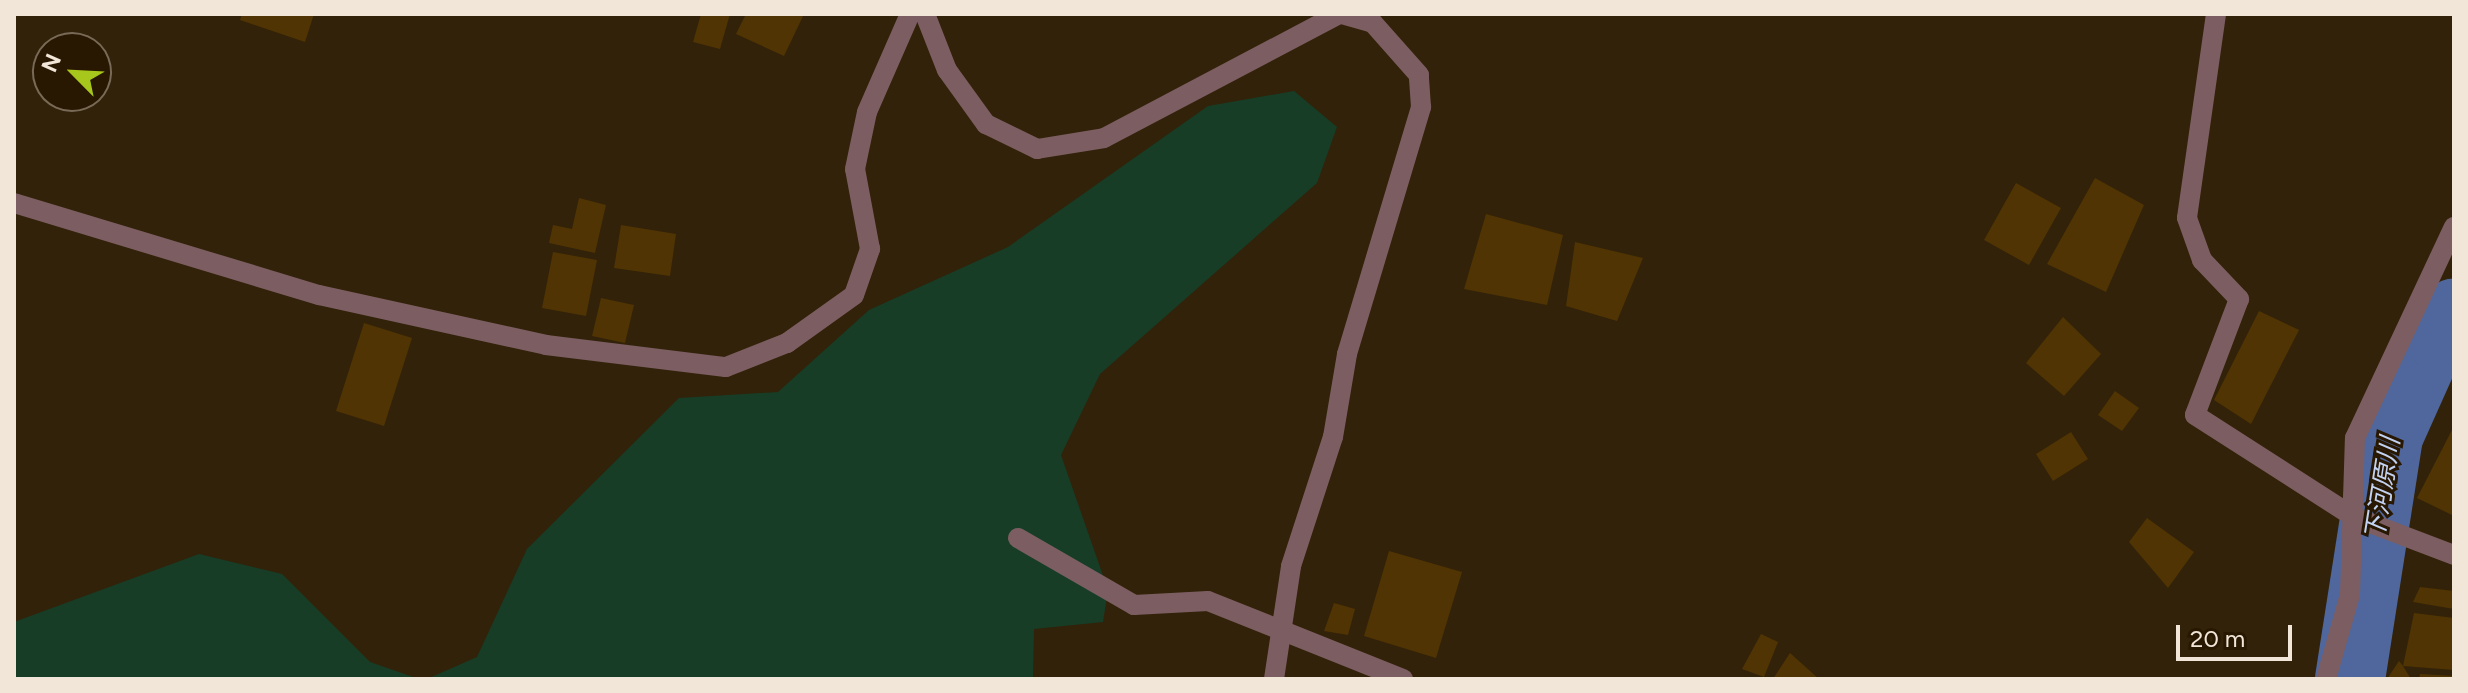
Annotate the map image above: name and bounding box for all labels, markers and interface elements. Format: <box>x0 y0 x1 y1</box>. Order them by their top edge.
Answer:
north arrow <box>32 32 112 112</box>
text: N <box>36 50 67 76</box>
water label: 下河原川 <box>2359 435 2407 543</box>
scale bar <box>2180 609 2296 659</box>
text: 20 m <box>2190 624 2245 653</box>

